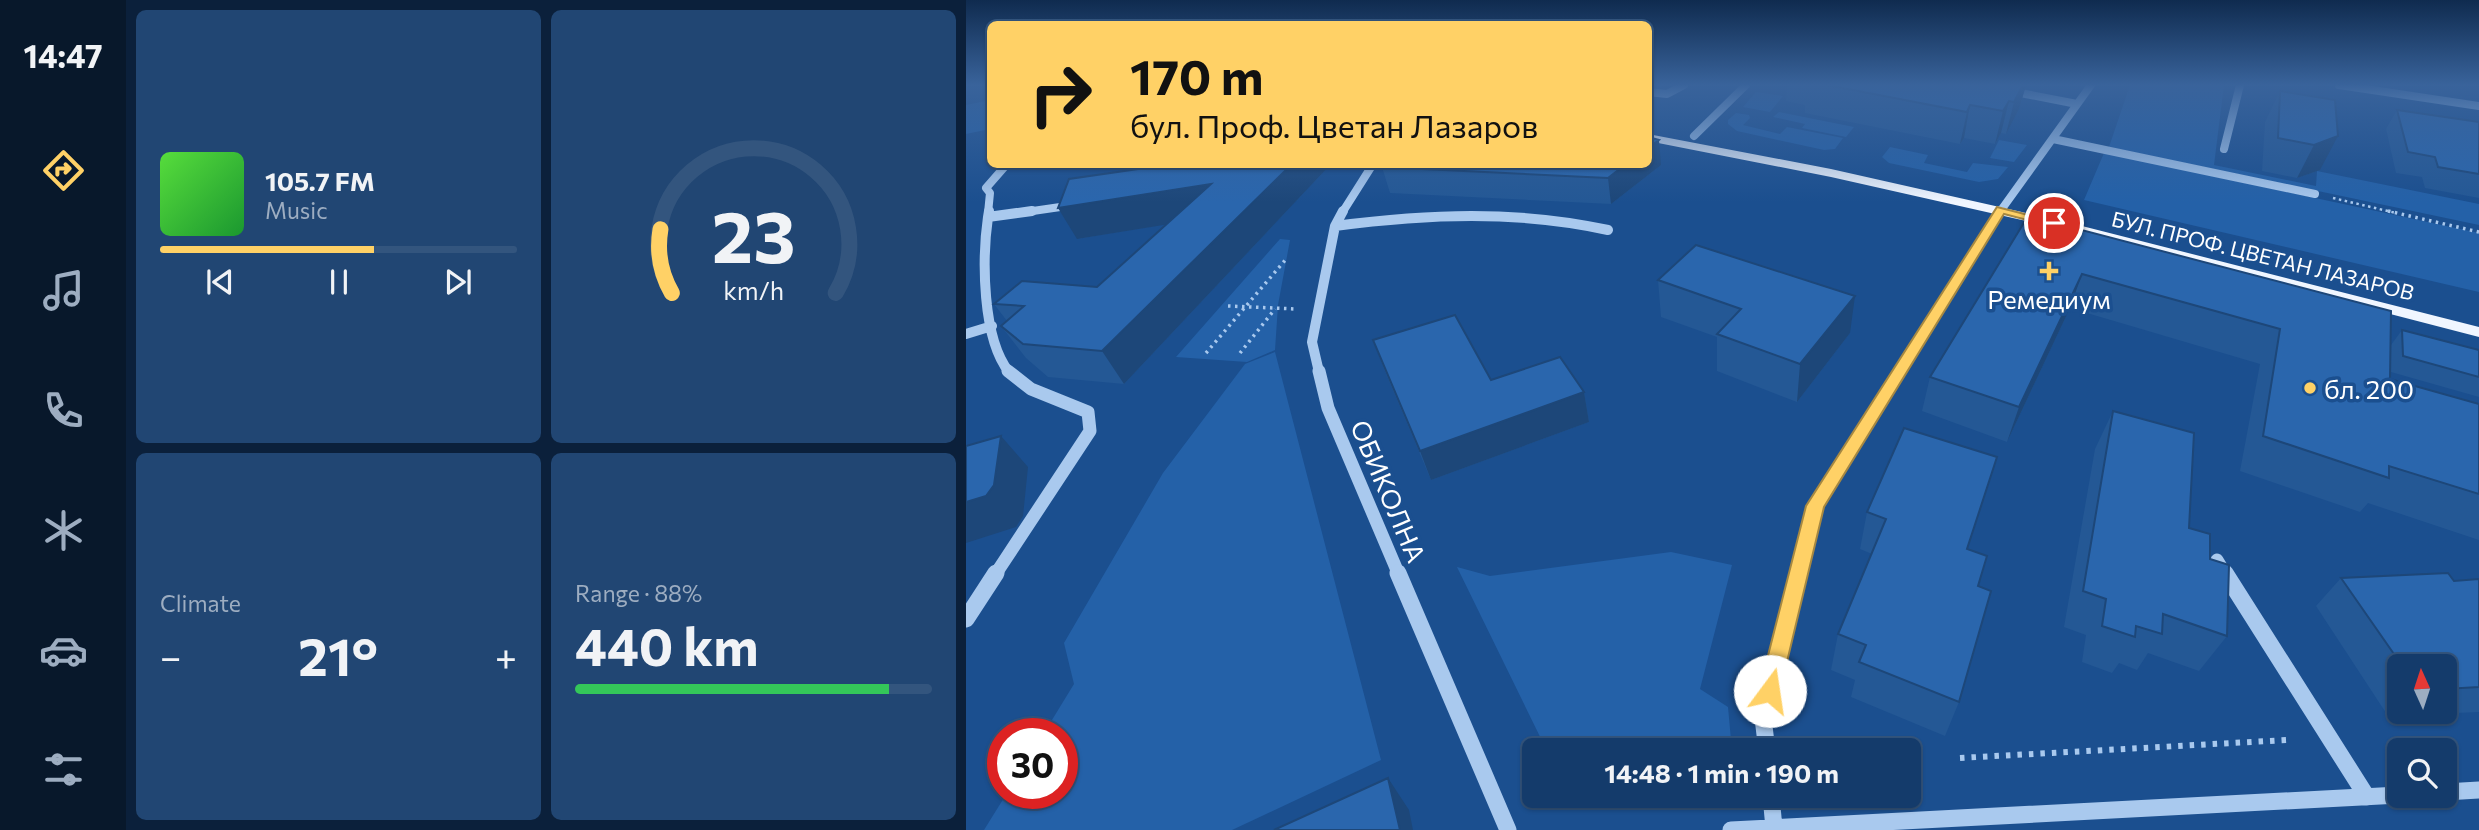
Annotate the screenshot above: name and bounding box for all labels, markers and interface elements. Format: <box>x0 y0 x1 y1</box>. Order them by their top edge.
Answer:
text: 14:47 <box>23 35 103 75</box>
text: 170 m <box>1130 45 1263 105</box>
icon: right <box>1015 49 1106 140</box>
text: бул. Проф. Цветан Лазаров <box>1130 105 1538 145</box>
icon: directions <box>39 146 88 195</box>
text: 105.7 FM <box>265 165 375 196</box>
text: 23 <box>712 189 795 278</box>
pin <box>2024 193 2084 253</box>
text: Music <box>265 196 328 224</box>
icon: arrive <box>2035 204 2073 242</box>
street label: БУЛ. ПРОФ. ЦВЕТАН ЛАЗАРОВ <box>2109 205 2417 305</box>
icon: previous <box>201 263 239 301</box>
icon: pause <box>320 263 358 301</box>
icon: next <box>439 263 477 301</box>
marker: Ремедиум <box>2041 263 2057 279</box>
icon: music <box>39 266 88 315</box>
text: km/h <box>723 275 784 305</box>
place label: Ремедиум <box>1987 283 2111 314</box>
place label: бл. 200 <box>2324 373 2414 404</box>
marker: бл. 200 <box>2302 380 2318 396</box>
icon: phone <box>39 386 88 435</box>
street label: ОБИКОЛНА <box>1345 415 1433 567</box>
icon: climate <box>39 506 88 555</box>
text: Range · 88% <box>575 579 702 607</box>
text: Climate <box>160 589 241 617</box>
text: 440 km <box>575 613 759 677</box>
text: 21° <box>298 623 378 687</box>
icon: car <box>39 626 88 675</box>
text: − <box>160 632 182 679</box>
text: + <box>495 632 517 679</box>
position arrow <box>1733 654 1807 728</box>
north arrow <box>2387 654 2457 724</box>
map controls <box>2387 654 2457 808</box>
speed limit sign: 30 <box>987 718 1078 809</box>
button: search <box>2387 738 2457 808</box>
icon: filters <box>39 745 88 794</box>
text: 14:48 · 1 min · 190 m <box>1604 757 1839 788</box>

